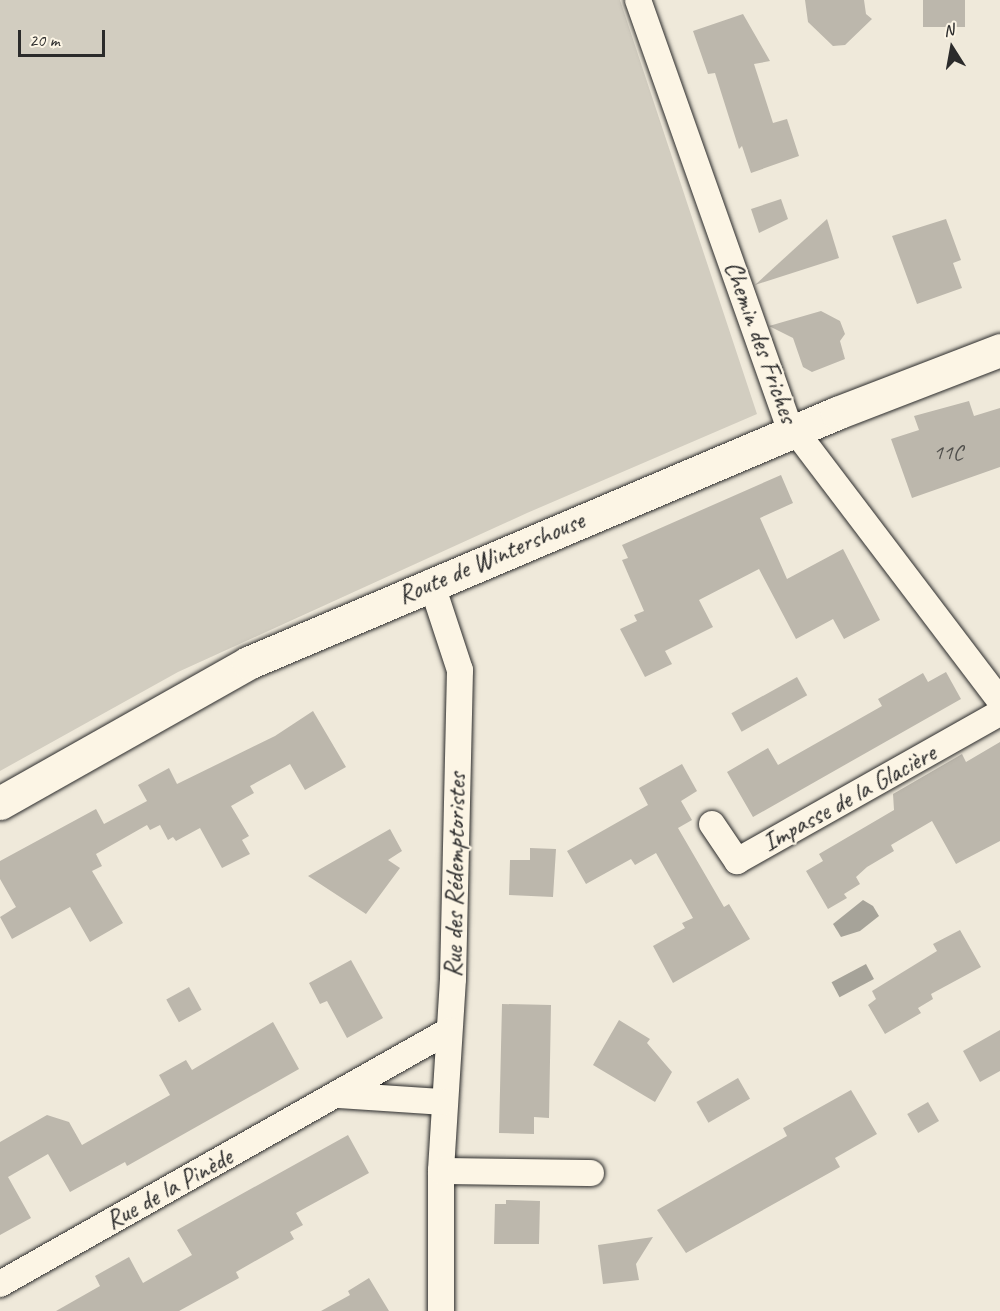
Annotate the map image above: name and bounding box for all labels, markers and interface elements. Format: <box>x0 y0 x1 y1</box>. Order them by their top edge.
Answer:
scale bar <box>21 18 108 56</box>
north arrow <box>922 18 982 78</box>
text: N <box>942 20 955 41</box>
text: 20 m <box>29 29 60 51</box>
street label: Chemin des Friches <box>717 257 805 427</box>
house number: 11C <box>933 440 963 466</box>
street label: Route de Wintershouse <box>393 505 589 611</box>
street label: Impasse de la Glacière <box>756 737 942 859</box>
street label: Rue des Rédemptoristes <box>438 772 472 978</box>
street label: Rue de la Pinède <box>100 1141 238 1237</box>

